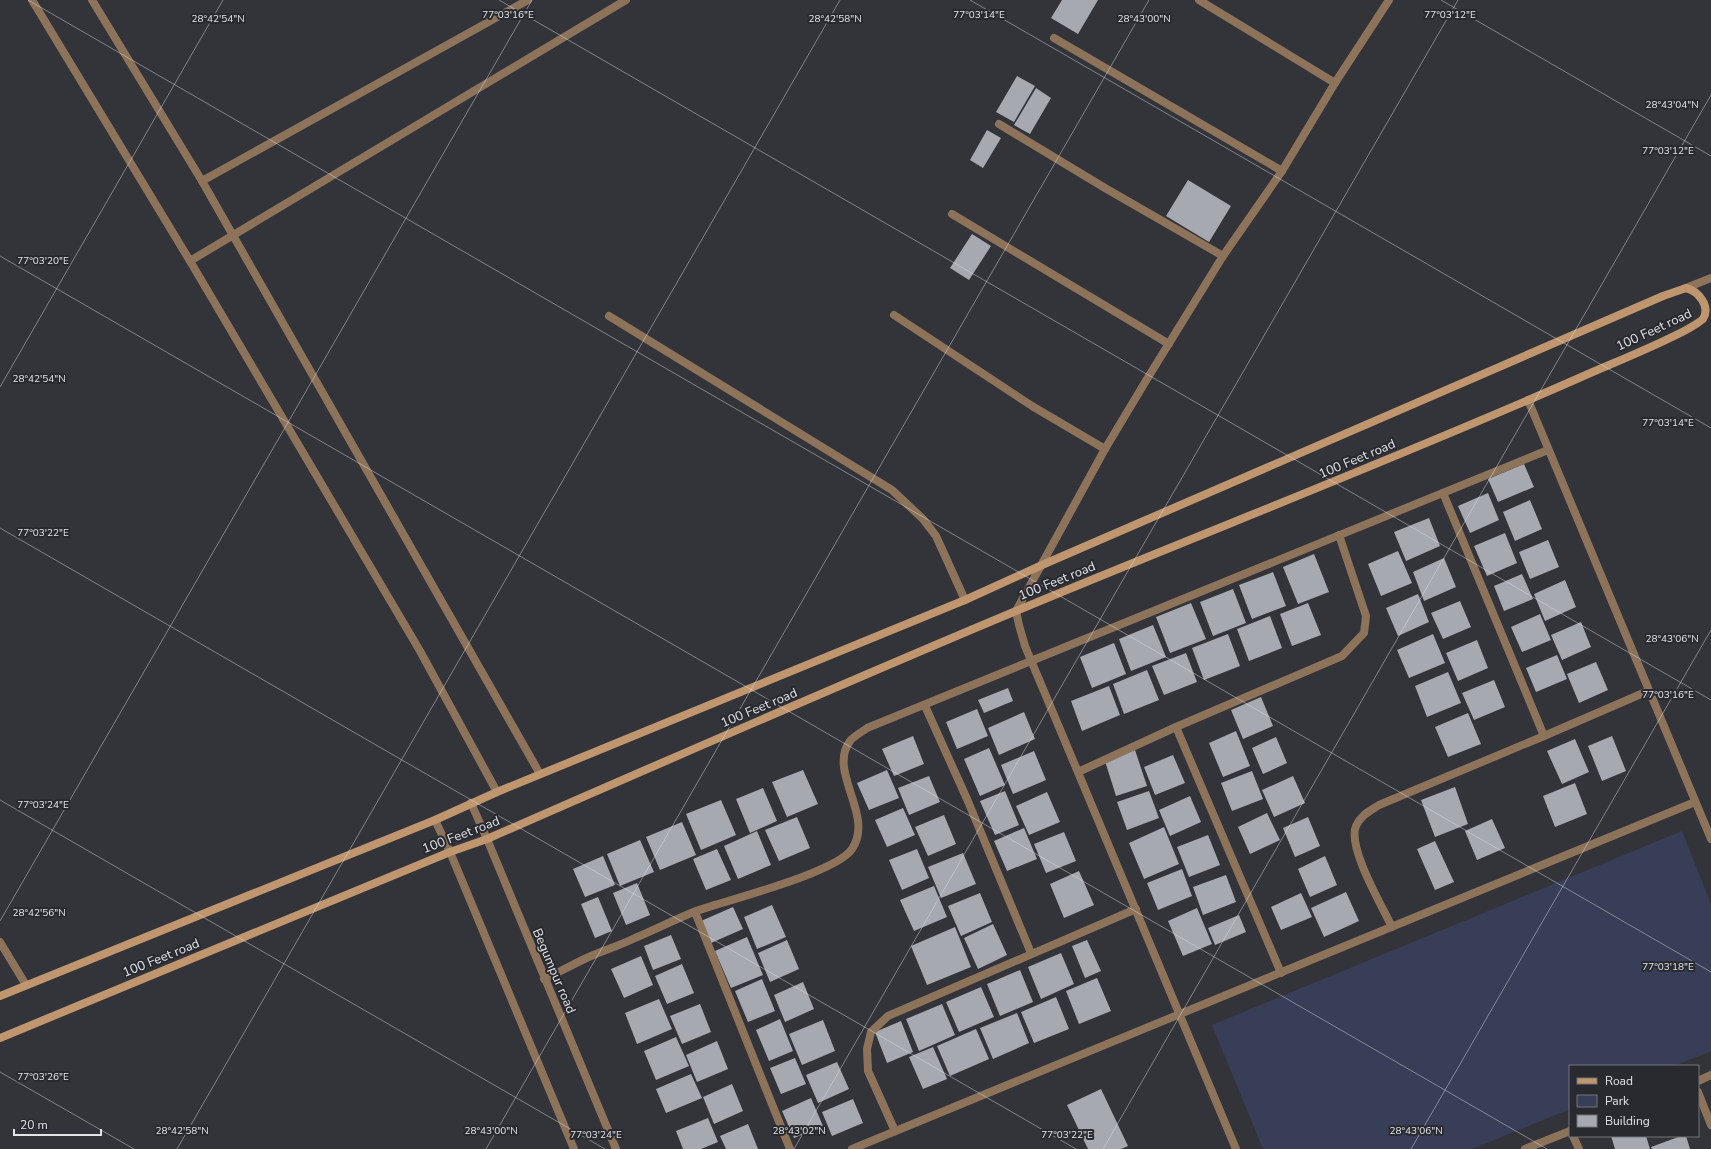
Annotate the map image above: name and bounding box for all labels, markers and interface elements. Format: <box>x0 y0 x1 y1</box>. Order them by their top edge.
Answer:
text: 77°03'16"E <box>482 8 534 22</box>
text: 77°03'14"E <box>953 8 1005 22</box>
text: 77°03'12"E <box>1424 8 1476 22</box>
text: 28°42'54"N <box>191 12 245 26</box>
text: 28°42'58"N <box>808 12 862 26</box>
text: 28°43'00"N <box>1117 12 1171 26</box>
text: 28°43'04"N <box>1645 98 1699 112</box>
text: 77°03'12"E <box>1642 144 1694 158</box>
text: 77°03'20"E <box>17 254 69 268</box>
street label: 100 Feet road <box>1613 305 1695 355</box>
text: 28°42'54"N <box>12 372 66 386</box>
text: 77°03'14"E <box>1642 416 1694 430</box>
street label: 100 Feet road <box>1316 435 1398 483</box>
text: 77°03'22"E <box>17 526 69 540</box>
street label: 100 Feet road <box>1016 557 1098 605</box>
text: 28°43'06"N <box>1645 632 1699 646</box>
street label: 100 Feet road <box>718 684 800 732</box>
text: 77°03'16"E <box>1642 688 1694 702</box>
text: 77°03'24"E <box>17 798 69 812</box>
street label: 100 Feet road <box>420 812 502 858</box>
text: 28°42'56"N <box>12 906 66 920</box>
street label: Begumpur road <box>528 926 580 1016</box>
street label: 100 Feet road <box>120 934 202 982</box>
text: 77°03'18"E <box>1642 960 1694 974</box>
legend <box>1569 1065 1699 1137</box>
text: 77°03'26"E <box>17 1070 69 1084</box>
text: Road <box>1605 1073 1633 1089</box>
text: Park <box>1605 1093 1630 1109</box>
scale bar <box>14 1111 101 1137</box>
text: Building <box>1605 1113 1650 1129</box>
text: 20 m <box>20 1117 48 1133</box>
text: 28°42'58"N <box>155 1124 209 1138</box>
text: 28°43'00"N <box>464 1124 518 1138</box>
text: 28°43'02"N <box>772 1124 826 1138</box>
text: 28°43'06"N <box>1389 1124 1443 1138</box>
text: 77°03'24"E <box>570 1128 622 1142</box>
text: 77°03'22"E <box>1041 1128 1093 1142</box>

